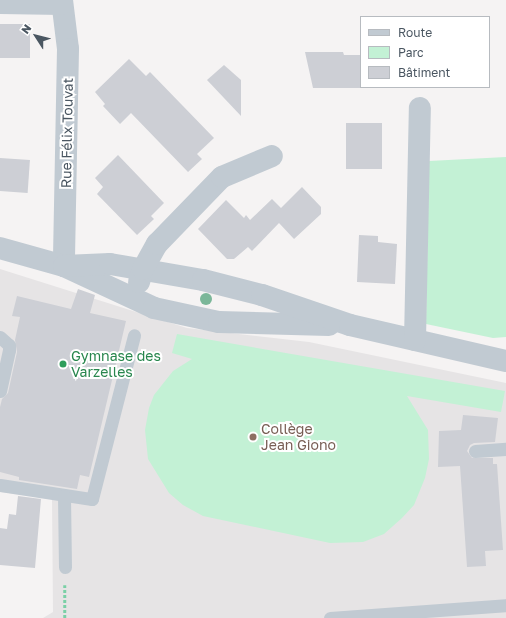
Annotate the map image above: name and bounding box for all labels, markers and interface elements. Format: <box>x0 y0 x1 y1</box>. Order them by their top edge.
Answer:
north arrow <box>16 16 56 56</box>
legend <box>360 16 490 88</box>
text: N <box>18 21 34 36</box>
text: Route <box>398 25 432 40</box>
text: Parc <box>398 45 424 60</box>
text: Bâtiment <box>398 65 450 80</box>
street label: Rue Félix Touvat <box>58 78 76 188</box>
place label: Gymnase des Varzelles <box>71 348 161 380</box>
marker: Gymnase des Varzelles <box>58 359 68 369</box>
place label: Collège Jean Giono <box>261 421 336 454</box>
marker: Collège Jean Giono <box>248 432 258 442</box>

